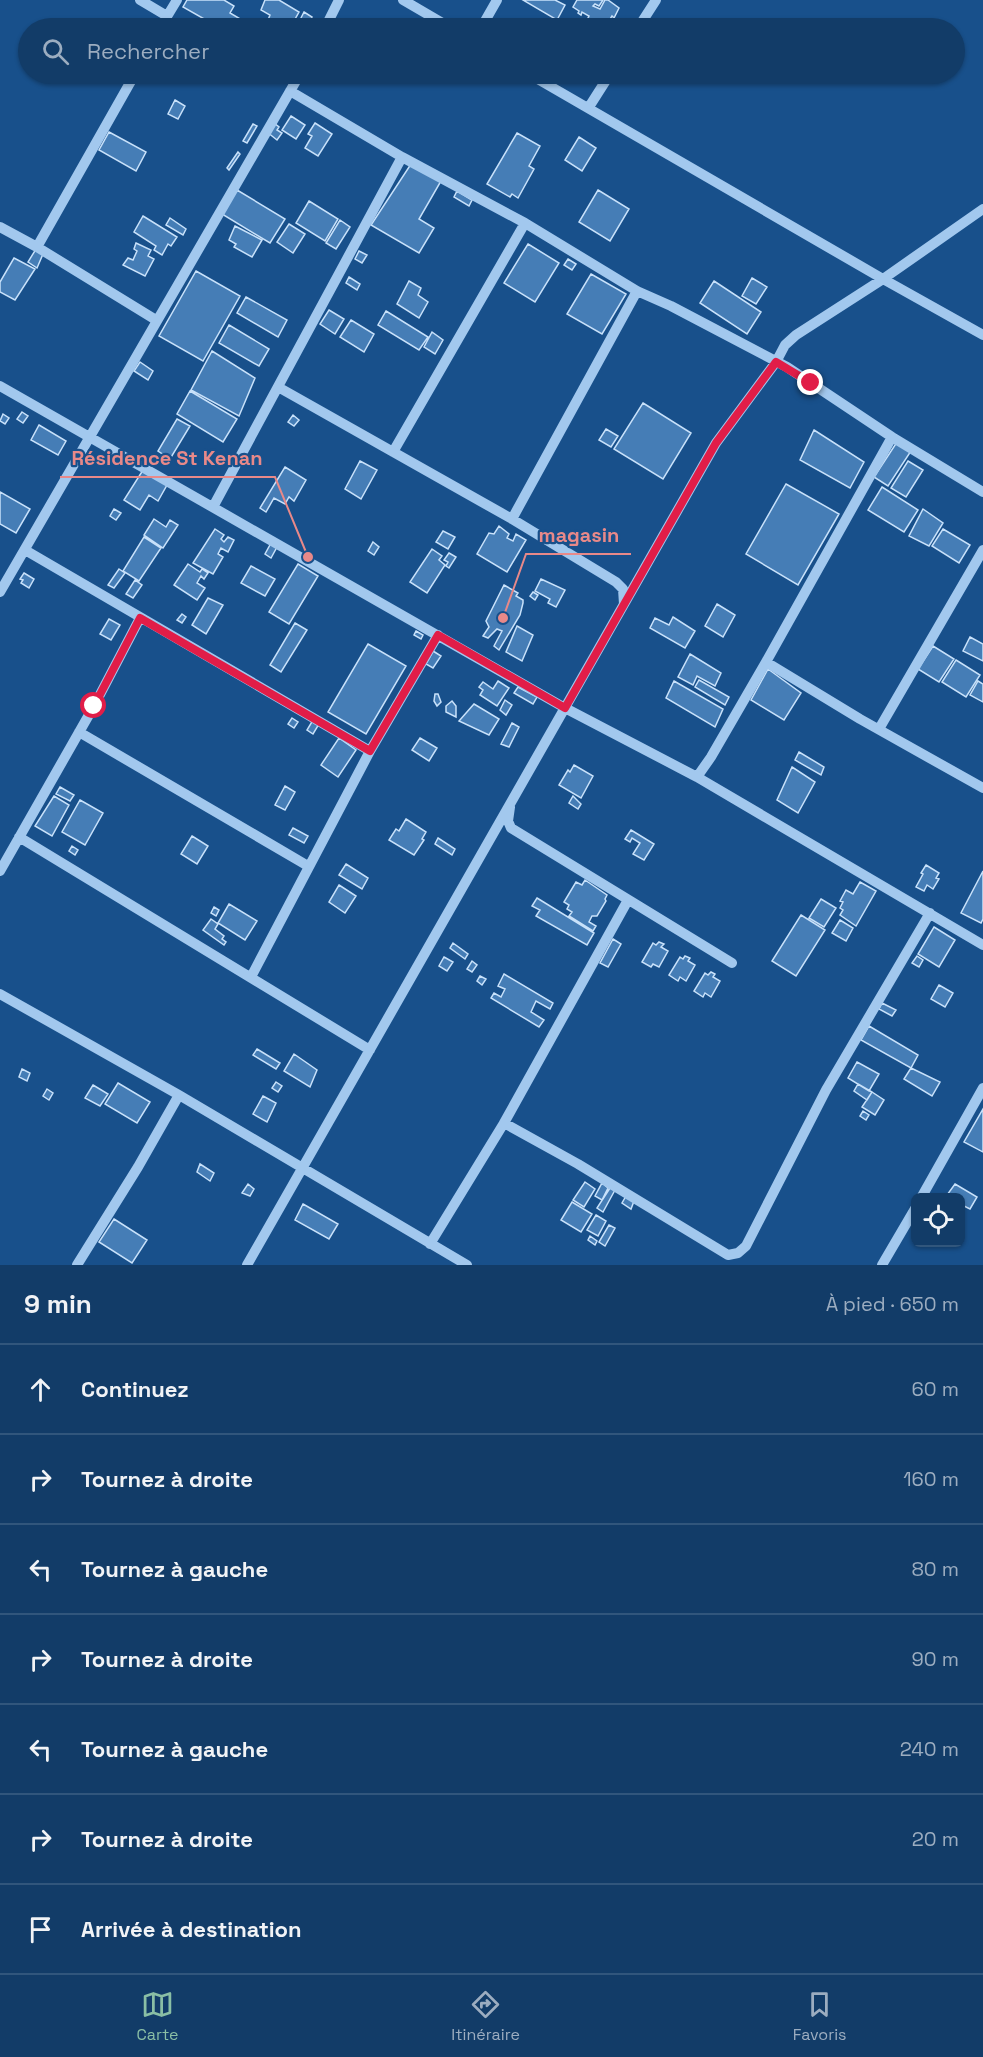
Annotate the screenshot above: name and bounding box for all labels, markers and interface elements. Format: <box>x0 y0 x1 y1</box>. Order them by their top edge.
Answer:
search box <box>18 18 965 84</box>
icon: search <box>39 35 72 68</box>
text: Rechercher <box>87 37 209 65</box>
route end <box>797 369 823 395</box>
callout: Résidence St Kenan <box>60 439 275 477</box>
text: Résidence St Kenan <box>71 445 263 471</box>
callout: magasin <box>526 516 631 554</box>
text: magasin <box>539 522 619 548</box>
route start <box>80 692 106 718</box>
map controls <box>911 1193 965 1247</box>
button: locate <box>911 1193 965 1247</box>
text: 9 min <box>24 1287 92 1321</box>
text: À pied · 650 m <box>826 1291 959 1317</box>
icon: ahead <box>24 1373 57 1406</box>
text: Continuez <box>81 1375 189 1403</box>
text: 60 m <box>912 1376 959 1402</box>
icon: right <box>24 1463 57 1496</box>
text: Tournez à droite <box>81 1465 253 1493</box>
text: 160 m <box>903 1466 959 1492</box>
icon: left <box>24 1553 57 1586</box>
text: Tournez à gauche <box>81 1555 268 1583</box>
text: 80 m <box>911 1556 959 1582</box>
icon: right <box>24 1643 57 1676</box>
text: Tournez à droite <box>81 1645 253 1673</box>
text: 90 m <box>912 1646 959 1672</box>
icon: left <box>24 1733 57 1766</box>
text: Tournez à gauche <box>81 1735 268 1763</box>
text: 240 m <box>900 1736 959 1762</box>
icon: right <box>24 1823 57 1856</box>
text: Tournez à droite <box>81 1825 253 1853</box>
text: 20 m <box>912 1826 959 1852</box>
icon: arrive <box>24 1913 57 1946</box>
text: Arrivée à destination <box>81 1915 302 1943</box>
tab: Carte <box>136 1988 178 2045</box>
tab: Itinéraire <box>451 1988 520 2045</box>
tab: Favoris <box>793 1988 847 2045</box>

